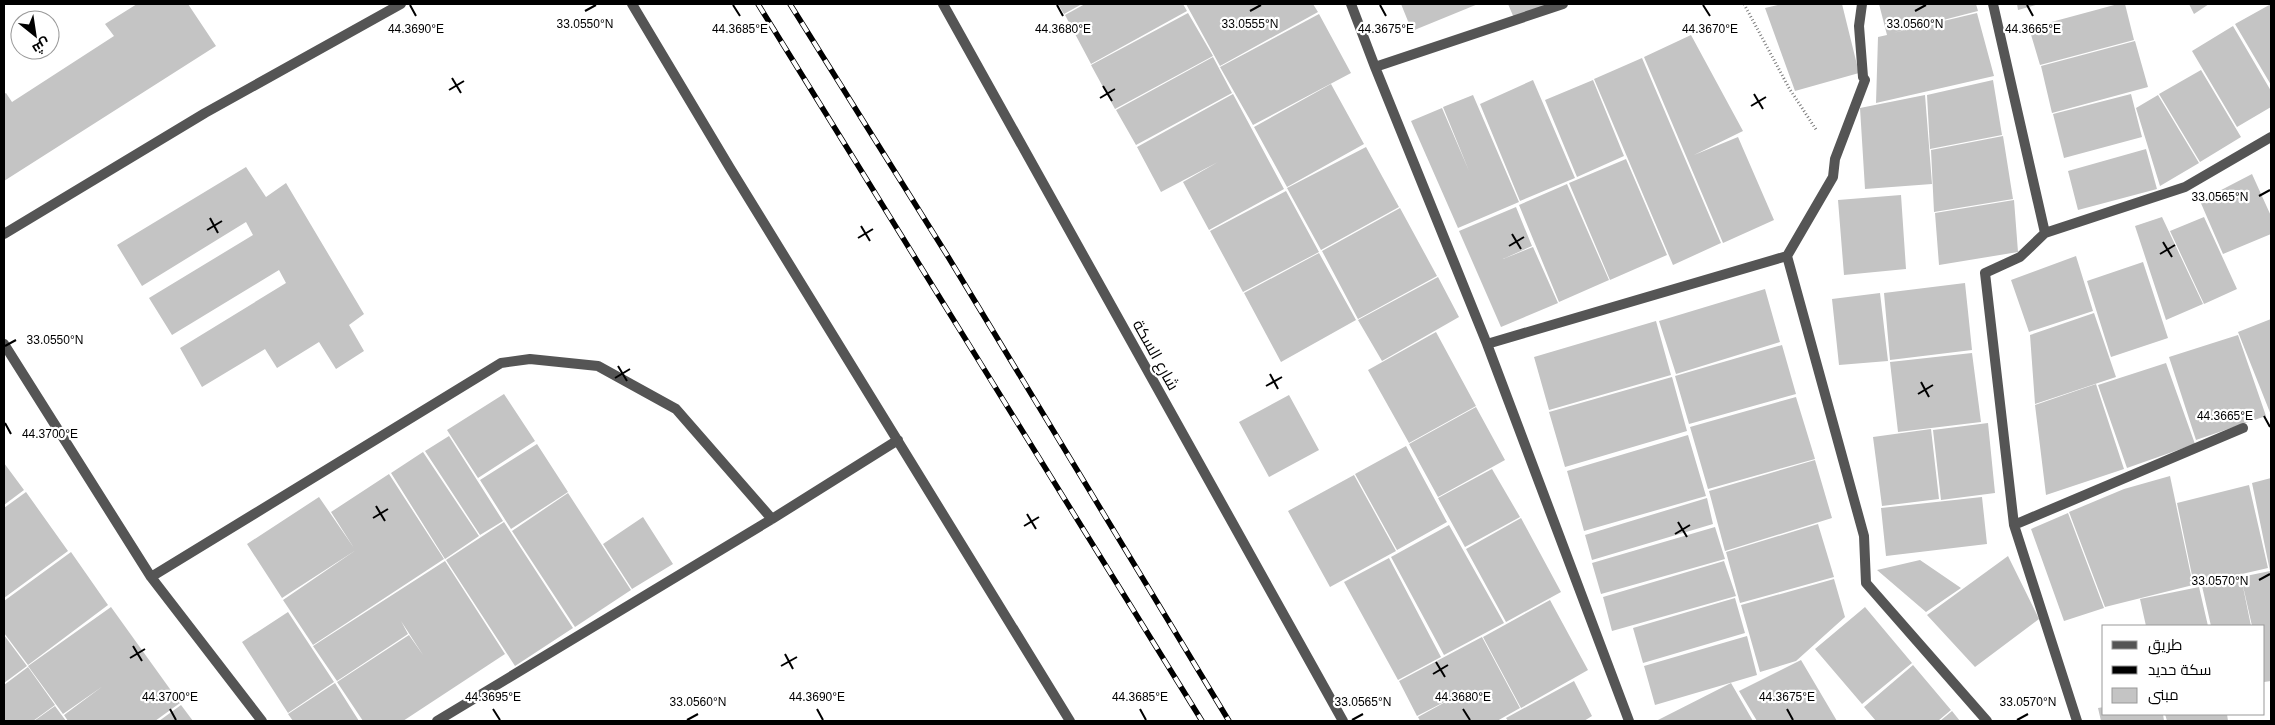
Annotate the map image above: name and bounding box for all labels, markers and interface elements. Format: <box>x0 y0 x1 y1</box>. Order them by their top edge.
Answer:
north arrow <box>10 10 60 60</box>
text: 33.0550°N <box>557 17 613 31</box>
text: 33.0555°N <box>1222 17 1278 31</box>
text: 33.0560°N <box>1887 17 1943 31</box>
text: 44.3690°E <box>388 22 444 36</box>
text: 44.3685°E <box>712 22 768 36</box>
text: 44.3680°E <box>1035 22 1091 36</box>
text: 44.3675°E <box>1358 22 1414 36</box>
text: 44.3670°E <box>1682 22 1738 36</box>
text: 44.3665°E <box>2005 22 2061 36</box>
text: ش <box>29 34 53 58</box>
text: 33.0565°N <box>2192 190 2248 204</box>
street label: شارع السكة <box>1127 317 1182 395</box>
text: 33.0550°N <box>27 333 83 347</box>
text: 44.3665°E <box>2197 409 2253 423</box>
text: 44.3700°E <box>22 427 78 441</box>
text: 33.0570°N <box>2192 574 2248 588</box>
legend <box>2102 625 2265 715</box>
text: طريق <box>2148 636 2182 655</box>
text: سكة حديد <box>2148 661 2212 678</box>
text: مبنى <box>2148 686 2179 705</box>
text: 44.3700°E <box>142 690 198 704</box>
text: 44.3695°E <box>465 690 521 704</box>
text: 44.3690°E <box>789 690 845 704</box>
text: 44.3685°E <box>1112 690 1168 704</box>
text: 44.3680°E <box>1435 690 1491 704</box>
text: 44.3675°E <box>1759 690 1815 704</box>
text: 33.0560°N <box>670 695 726 709</box>
text: 33.0565°N <box>1335 695 1391 709</box>
text: 33.0570°N <box>2000 695 2056 709</box>

